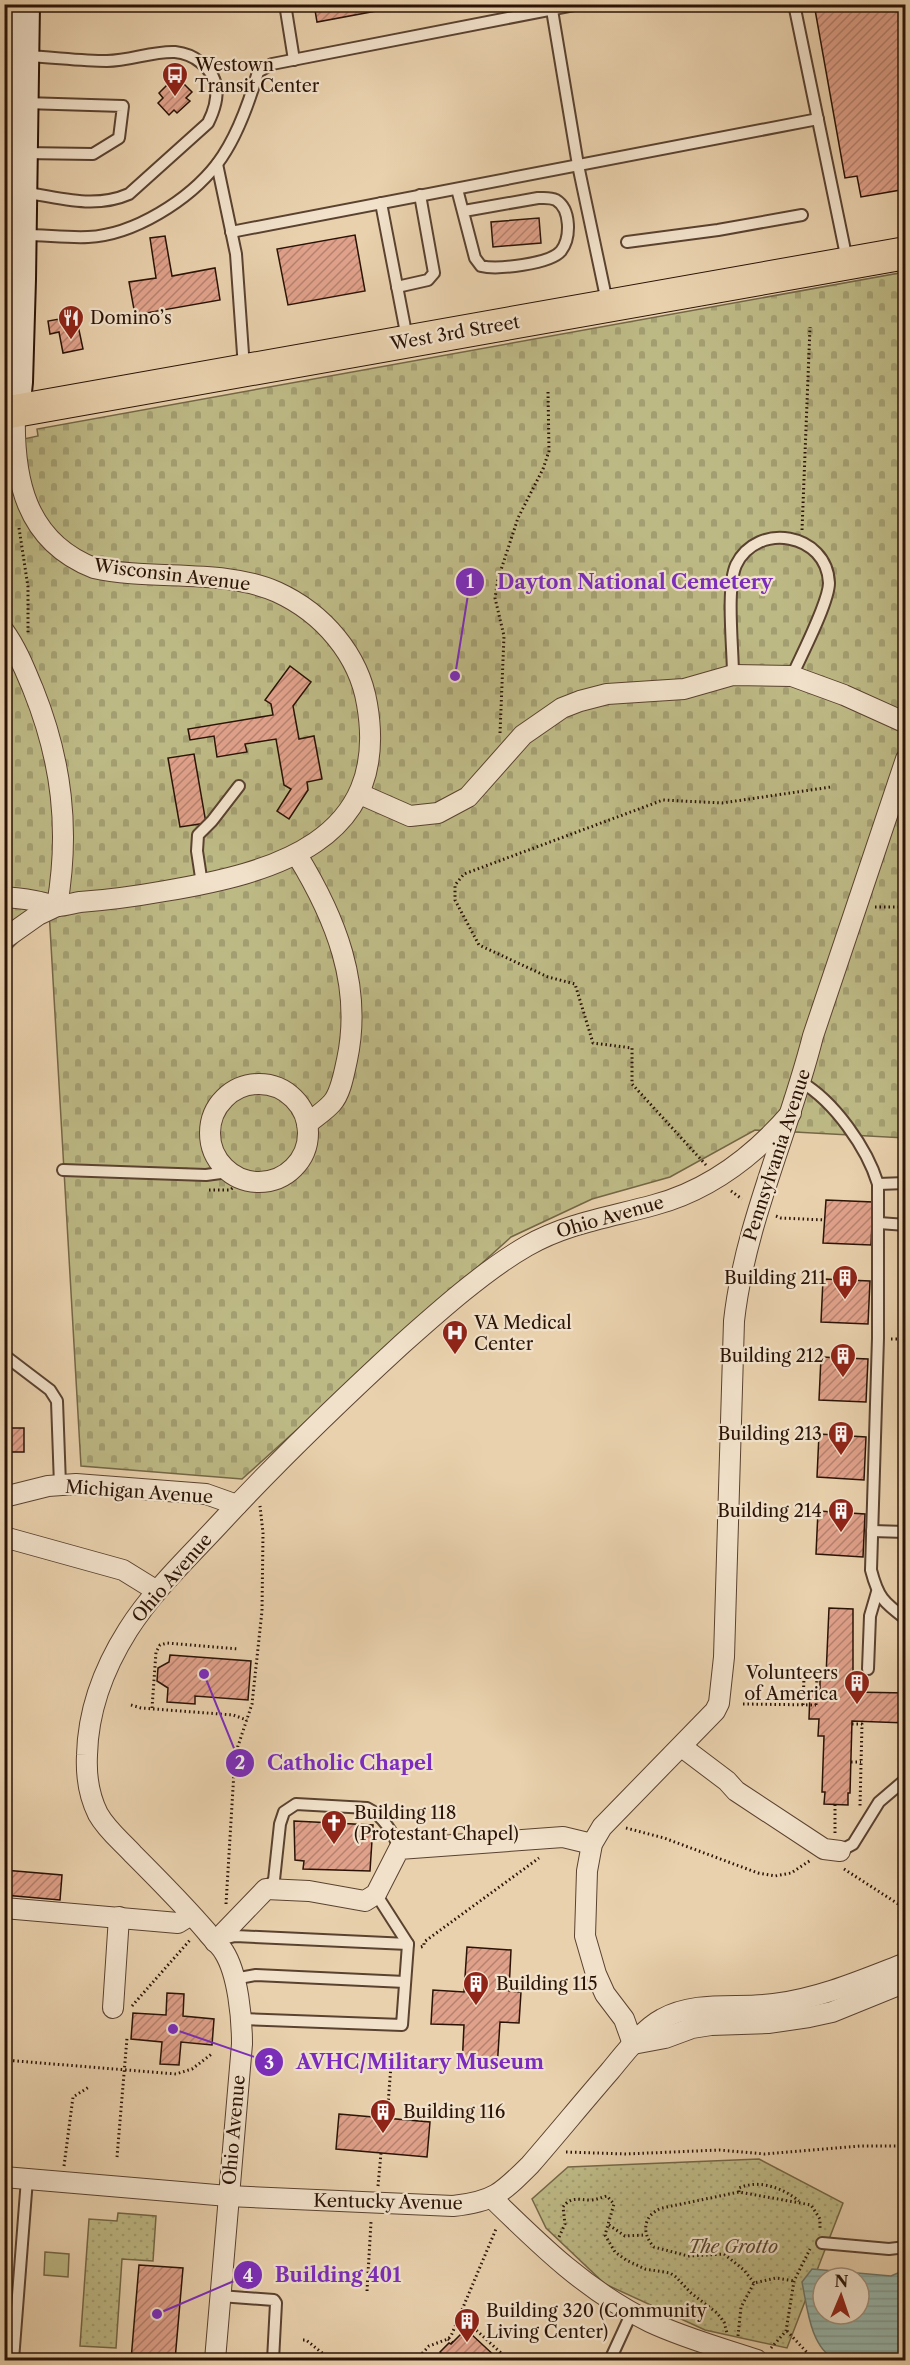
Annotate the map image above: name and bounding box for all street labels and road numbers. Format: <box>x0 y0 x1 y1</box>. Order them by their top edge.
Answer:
street label: West 3rd Street <box>388 311 522 355</box>
street label: Wisconsin Avenue <box>92 554 251 596</box>
street label: Pennsylvania Avenue <box>739 1066 815 1244</box>
street label: Ohio Avenue <box>554 1191 666 1243</box>
street label: Michigan Avenue <box>64 1476 214 1508</box>
street label: Ohio Avenue <box>127 1529 217 1627</box>
street label: Ohio Avenue <box>218 2074 250 2186</box>
street label: Kentucky Avenue <box>313 2190 463 2214</box>

